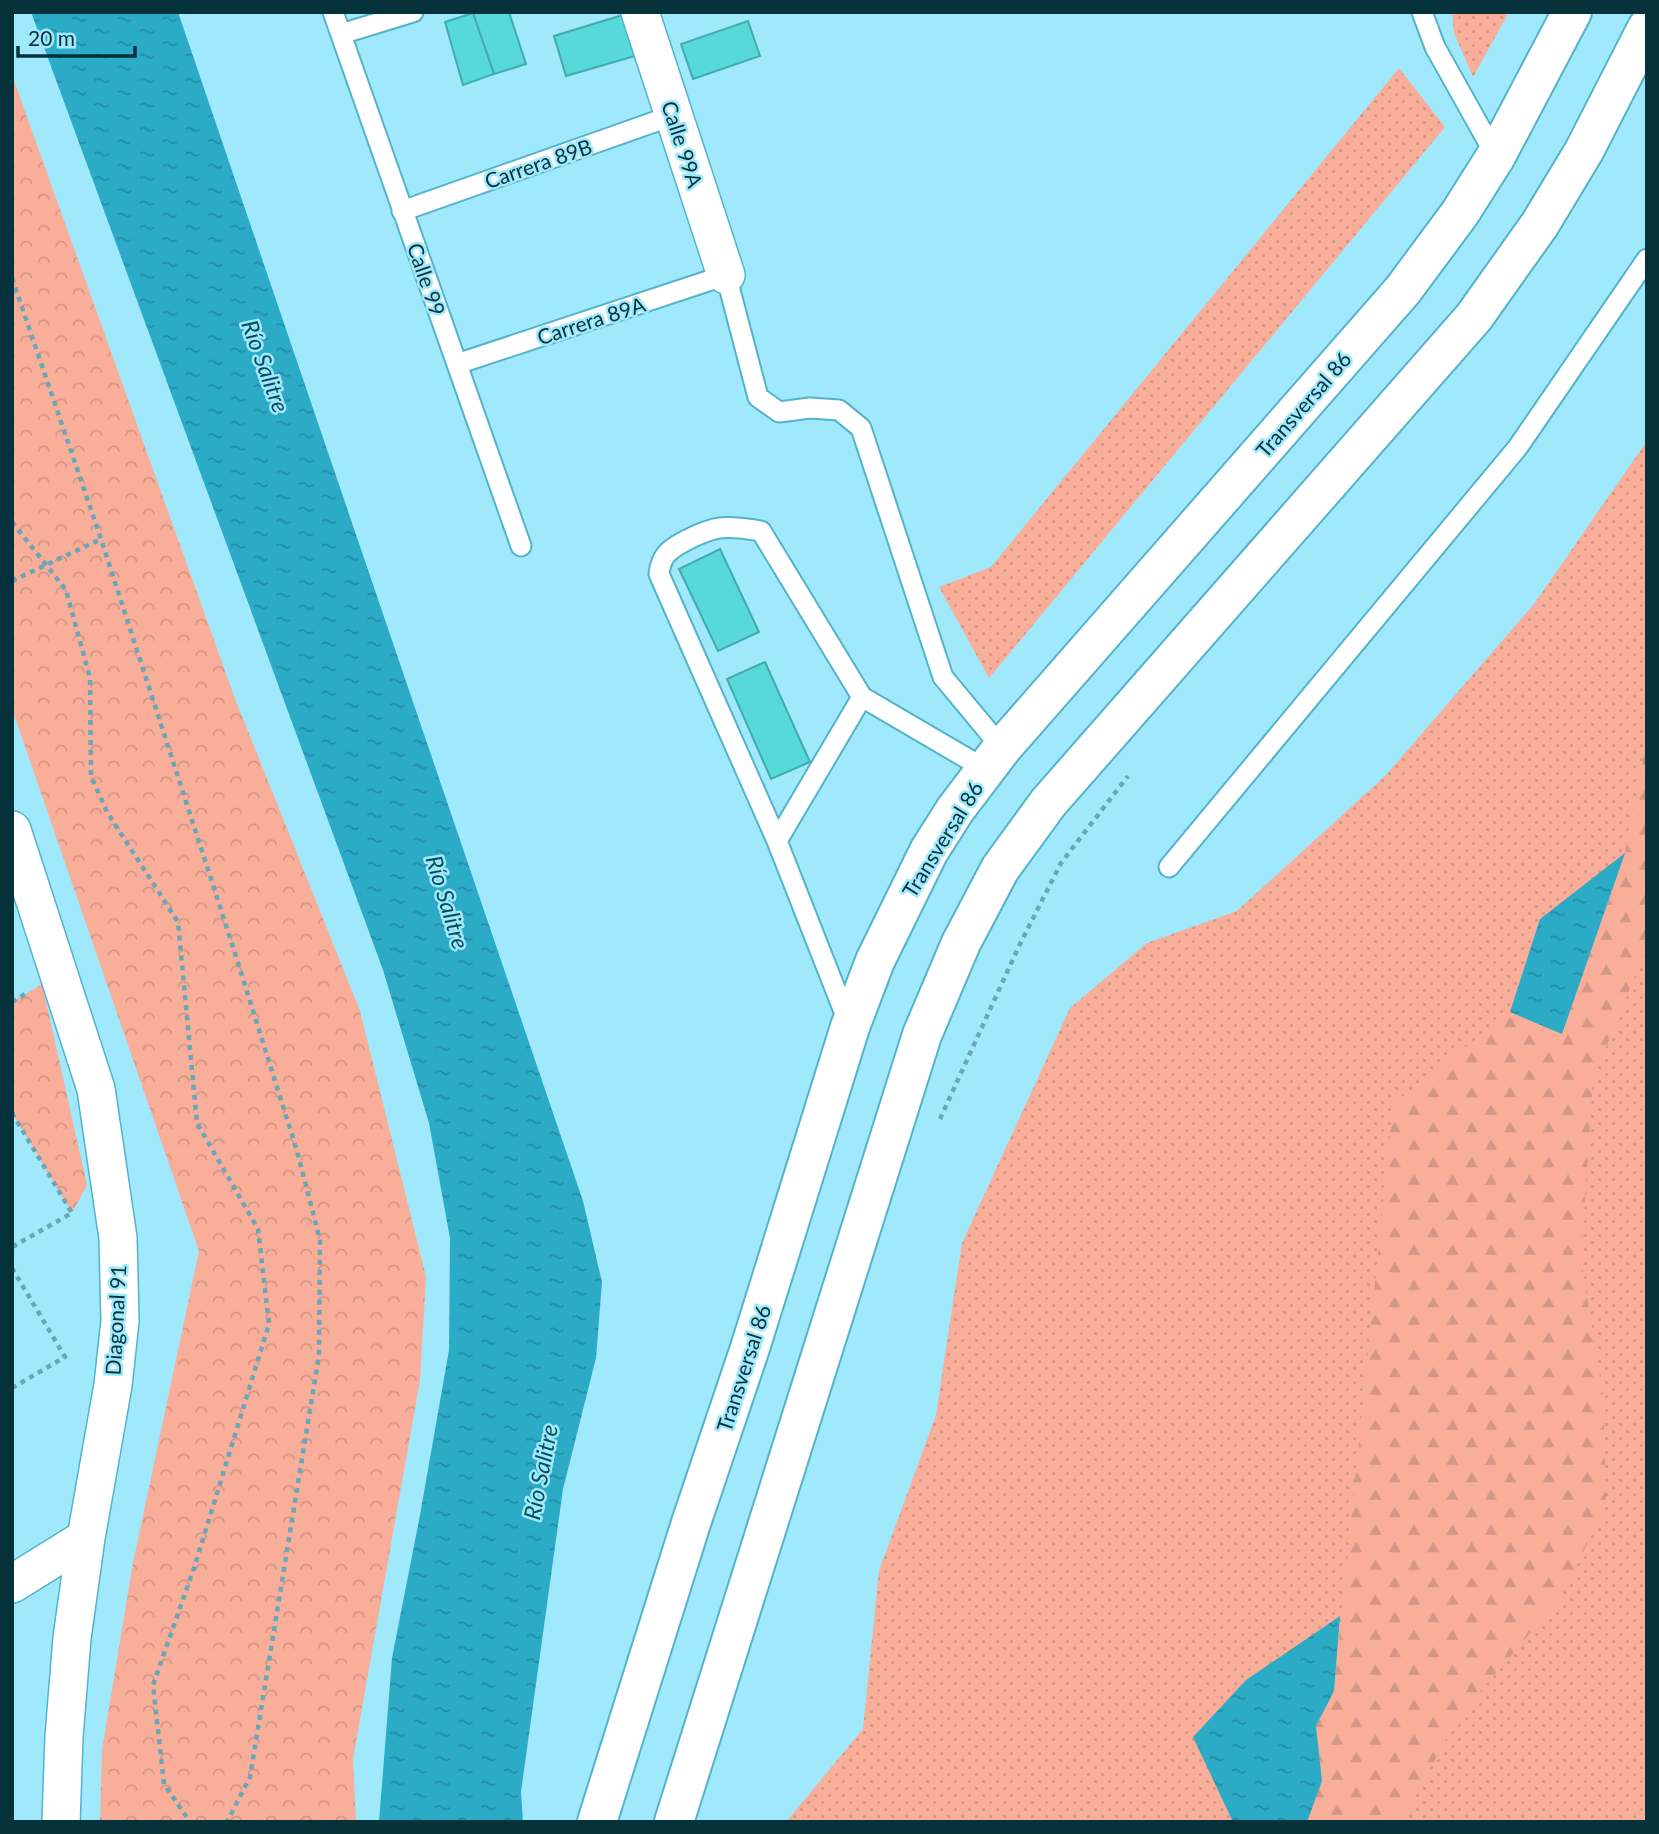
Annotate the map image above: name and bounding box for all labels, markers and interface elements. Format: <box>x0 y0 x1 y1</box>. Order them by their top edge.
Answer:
scale bar <box>18 14 135 58</box>
text: 20 m <box>28 25 75 50</box>
street label: Calle 99A <box>657 98 709 191</box>
street label: Carrera 89B <box>481 133 595 193</box>
street label: Calle 99 <box>403 239 451 319</box>
street label: Carrera 89A <box>534 291 649 349</box>
water label: Río Salitre <box>236 316 296 416</box>
street label: Transversal 86 <box>1250 346 1356 462</box>
street label: Transversal 86 <box>896 776 988 902</box>
water label: Río Salitre <box>421 852 475 952</box>
street label: Diagonal 91 <box>100 1264 130 1376</box>
street label: Transversal 86 <box>711 1301 775 1435</box>
water label: Río Salitre <box>517 1422 563 1522</box>

